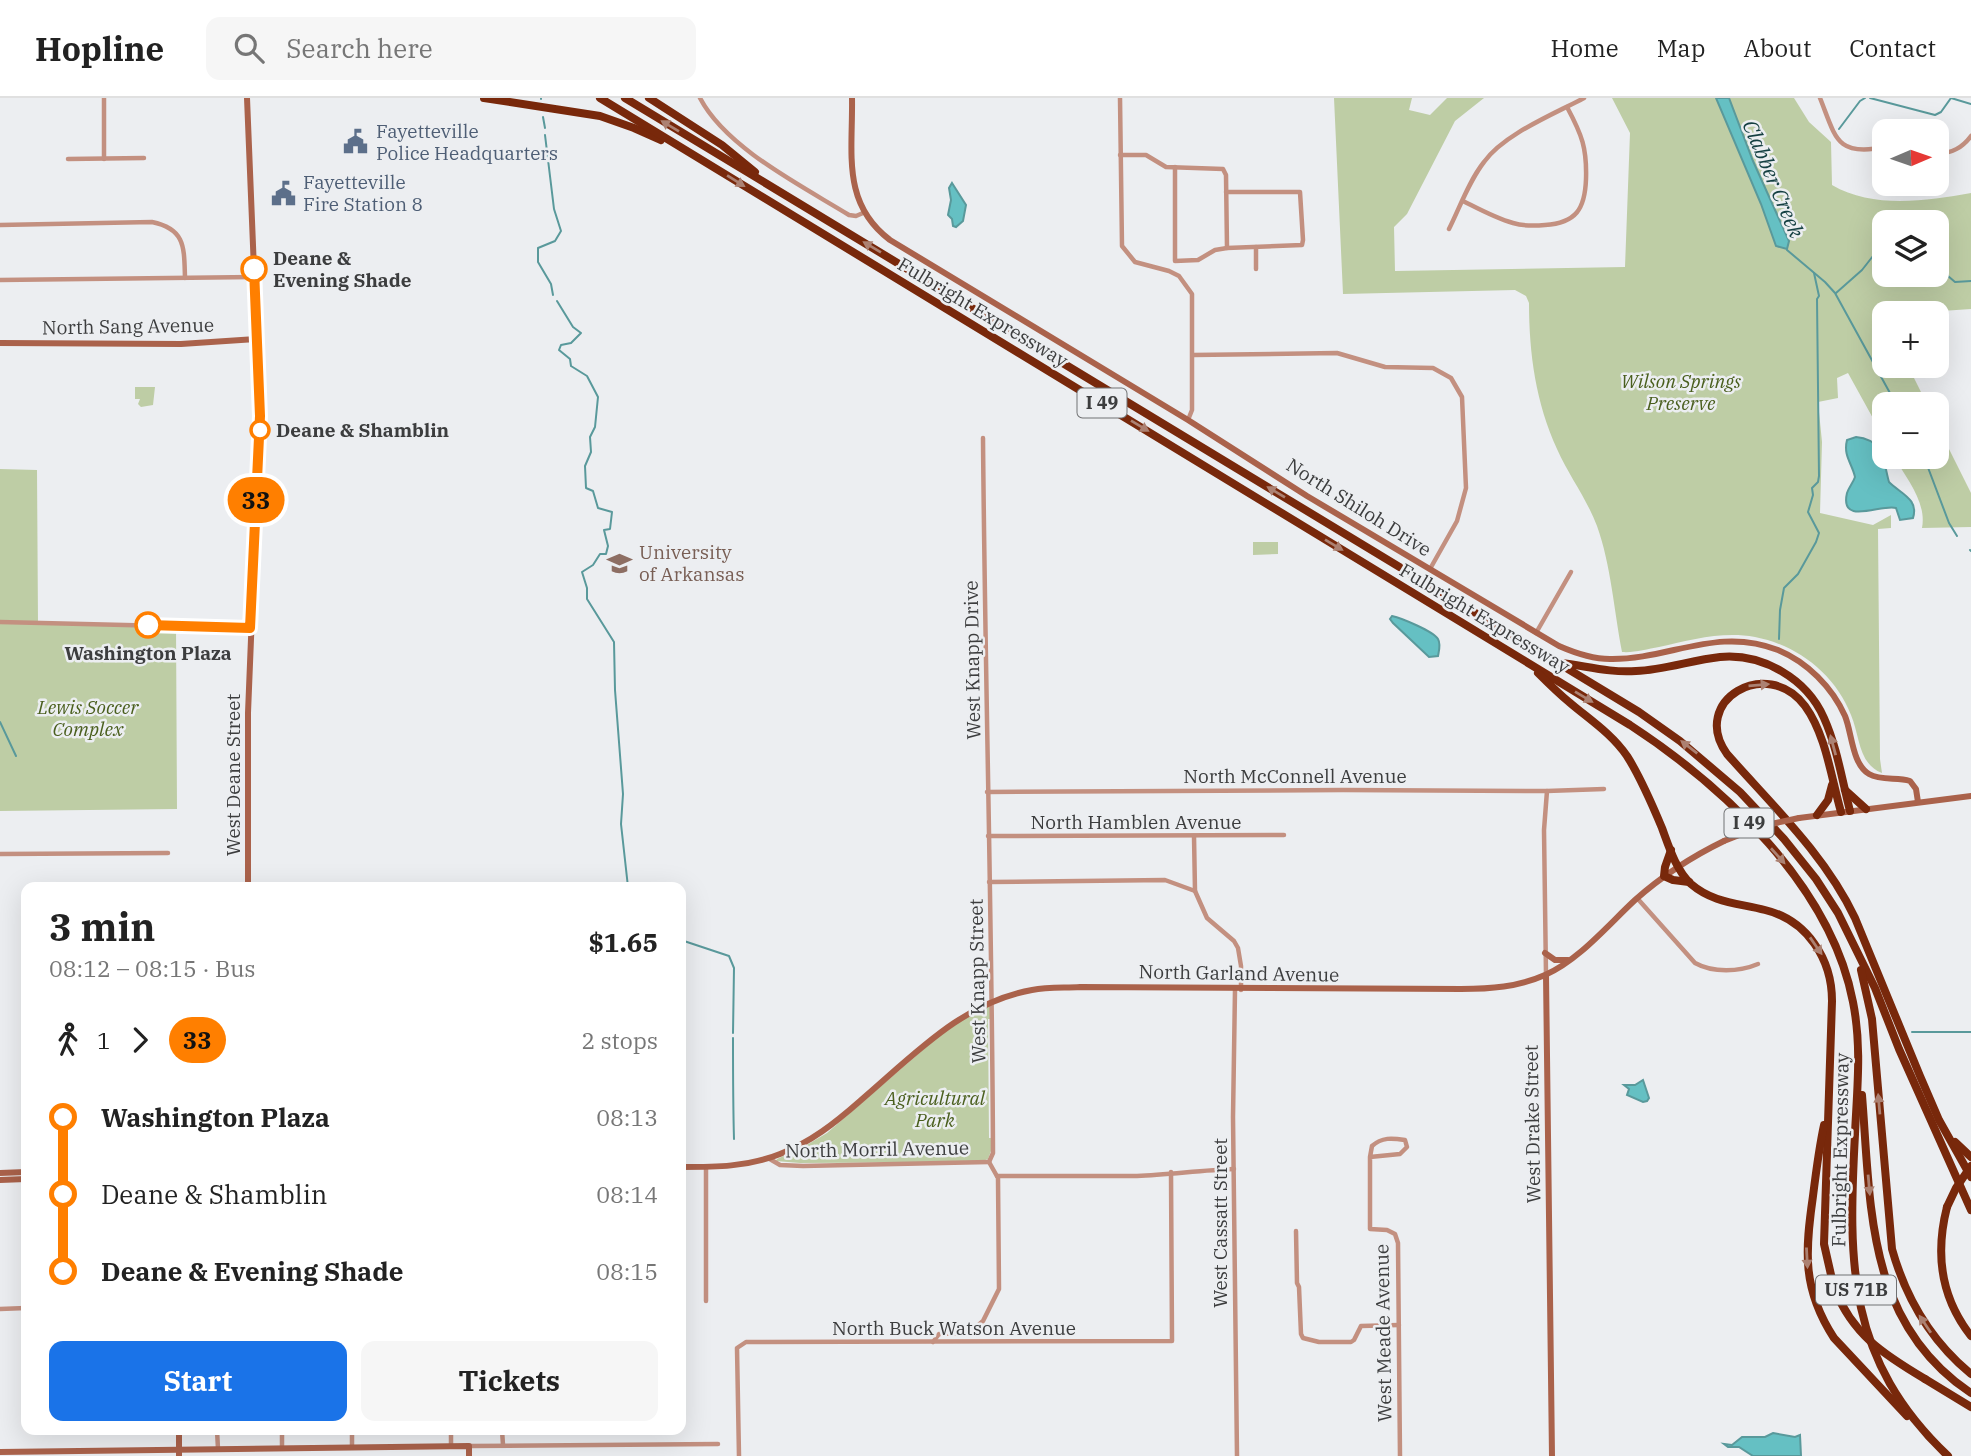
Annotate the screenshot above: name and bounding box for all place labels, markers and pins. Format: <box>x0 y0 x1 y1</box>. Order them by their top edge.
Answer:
place label: Fayetteville Police Headquarters <box>376 119 558 165</box>
public building icon: Fayetteville Police Headquarters <box>342 128 370 156</box>
place label: Fayetteville Fire Station 8 <box>303 170 423 216</box>
public building icon: Fayetteville Fire Station 8 <box>269 179 297 207</box>
place label: Deane & Evening Shade <box>273 246 412 292</box>
marker: Deane & Evening Shade <box>241 256 267 282</box>
place label: Deane & Shamblin <box>276 418 450 442</box>
marker: Deane & Shamblin <box>250 420 270 440</box>
place label: University of Arkansas <box>639 540 745 586</box>
school or university icon: University of Arkansas <box>605 549 633 577</box>
marker: Washington Plaza <box>135 612 161 638</box>
place label: Washington Plaza <box>64 641 232 665</box>

